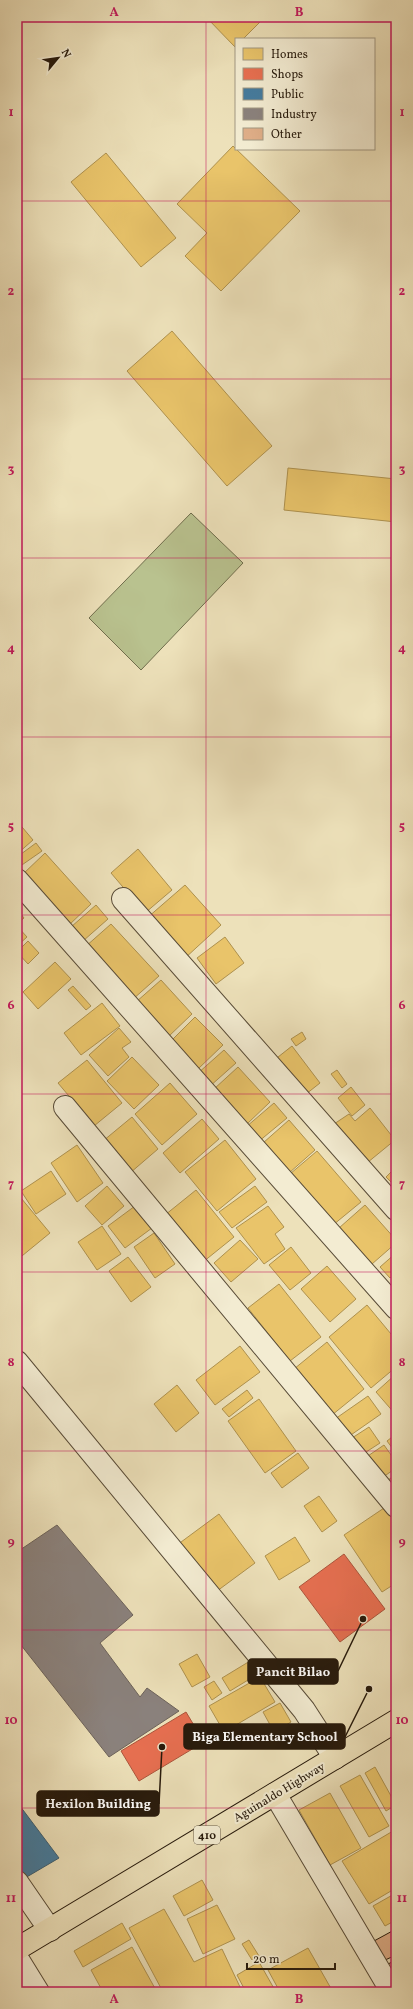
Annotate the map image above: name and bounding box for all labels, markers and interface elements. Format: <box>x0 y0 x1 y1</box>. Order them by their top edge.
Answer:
text: A <box>109 4 119 22</box>
text: B <box>295 4 304 22</box>
north arrow <box>38 38 78 78</box>
legend <box>235 38 375 150</box>
text: N <box>57 47 74 61</box>
text: Homes <box>271 47 308 63</box>
text: Shops <box>271 67 303 83</box>
text: Public <box>271 87 304 103</box>
text: 1 <box>8 104 14 122</box>
text: 1 <box>399 104 405 122</box>
text: Industry <box>271 107 317 123</box>
text: Other <box>271 127 302 143</box>
text: 2 <box>8 283 15 301</box>
text: 2 <box>399 283 406 301</box>
text: 3 <box>8 461 15 479</box>
text: 3 <box>399 461 406 479</box>
text: 4 <box>7 640 15 658</box>
text: 4 <box>398 640 406 658</box>
text: 5 <box>8 818 14 836</box>
text: 5 <box>399 818 405 836</box>
text: 6 <box>7 997 15 1015</box>
text: 6 <box>398 997 406 1015</box>
text: 7 <box>8 1176 14 1194</box>
text: 7 <box>399 1176 405 1194</box>
text: 8 <box>7 1354 15 1372</box>
text: 8 <box>398 1354 406 1372</box>
text: 9 <box>7 1533 15 1551</box>
text: 9 <box>398 1533 406 1551</box>
callout: Pancit Bilao <box>248 1659 338 1684</box>
text: Pancit Bilao <box>256 1664 330 1682</box>
text: 10 <box>4 1712 18 1730</box>
text: 10 <box>395 1712 409 1730</box>
callout: Biga Elementary School <box>184 1724 345 1749</box>
text: Biga Elementary School <box>192 1729 338 1747</box>
street label: Aguinaldo Highway <box>231 1759 329 1827</box>
callout: Hexilon Building <box>37 1791 159 1816</box>
text: Hexilon Building <box>45 1796 151 1814</box>
road number: 410 <box>194 1826 220 1844</box>
text: 11 <box>6 1890 16 1908</box>
text: 11 <box>397 1890 407 1908</box>
scale bar <box>247 1945 335 1971</box>
text: 20 m <box>253 1952 280 1968</box>
text: A <box>109 1991 119 2009</box>
text: B <box>295 1991 304 2009</box>

